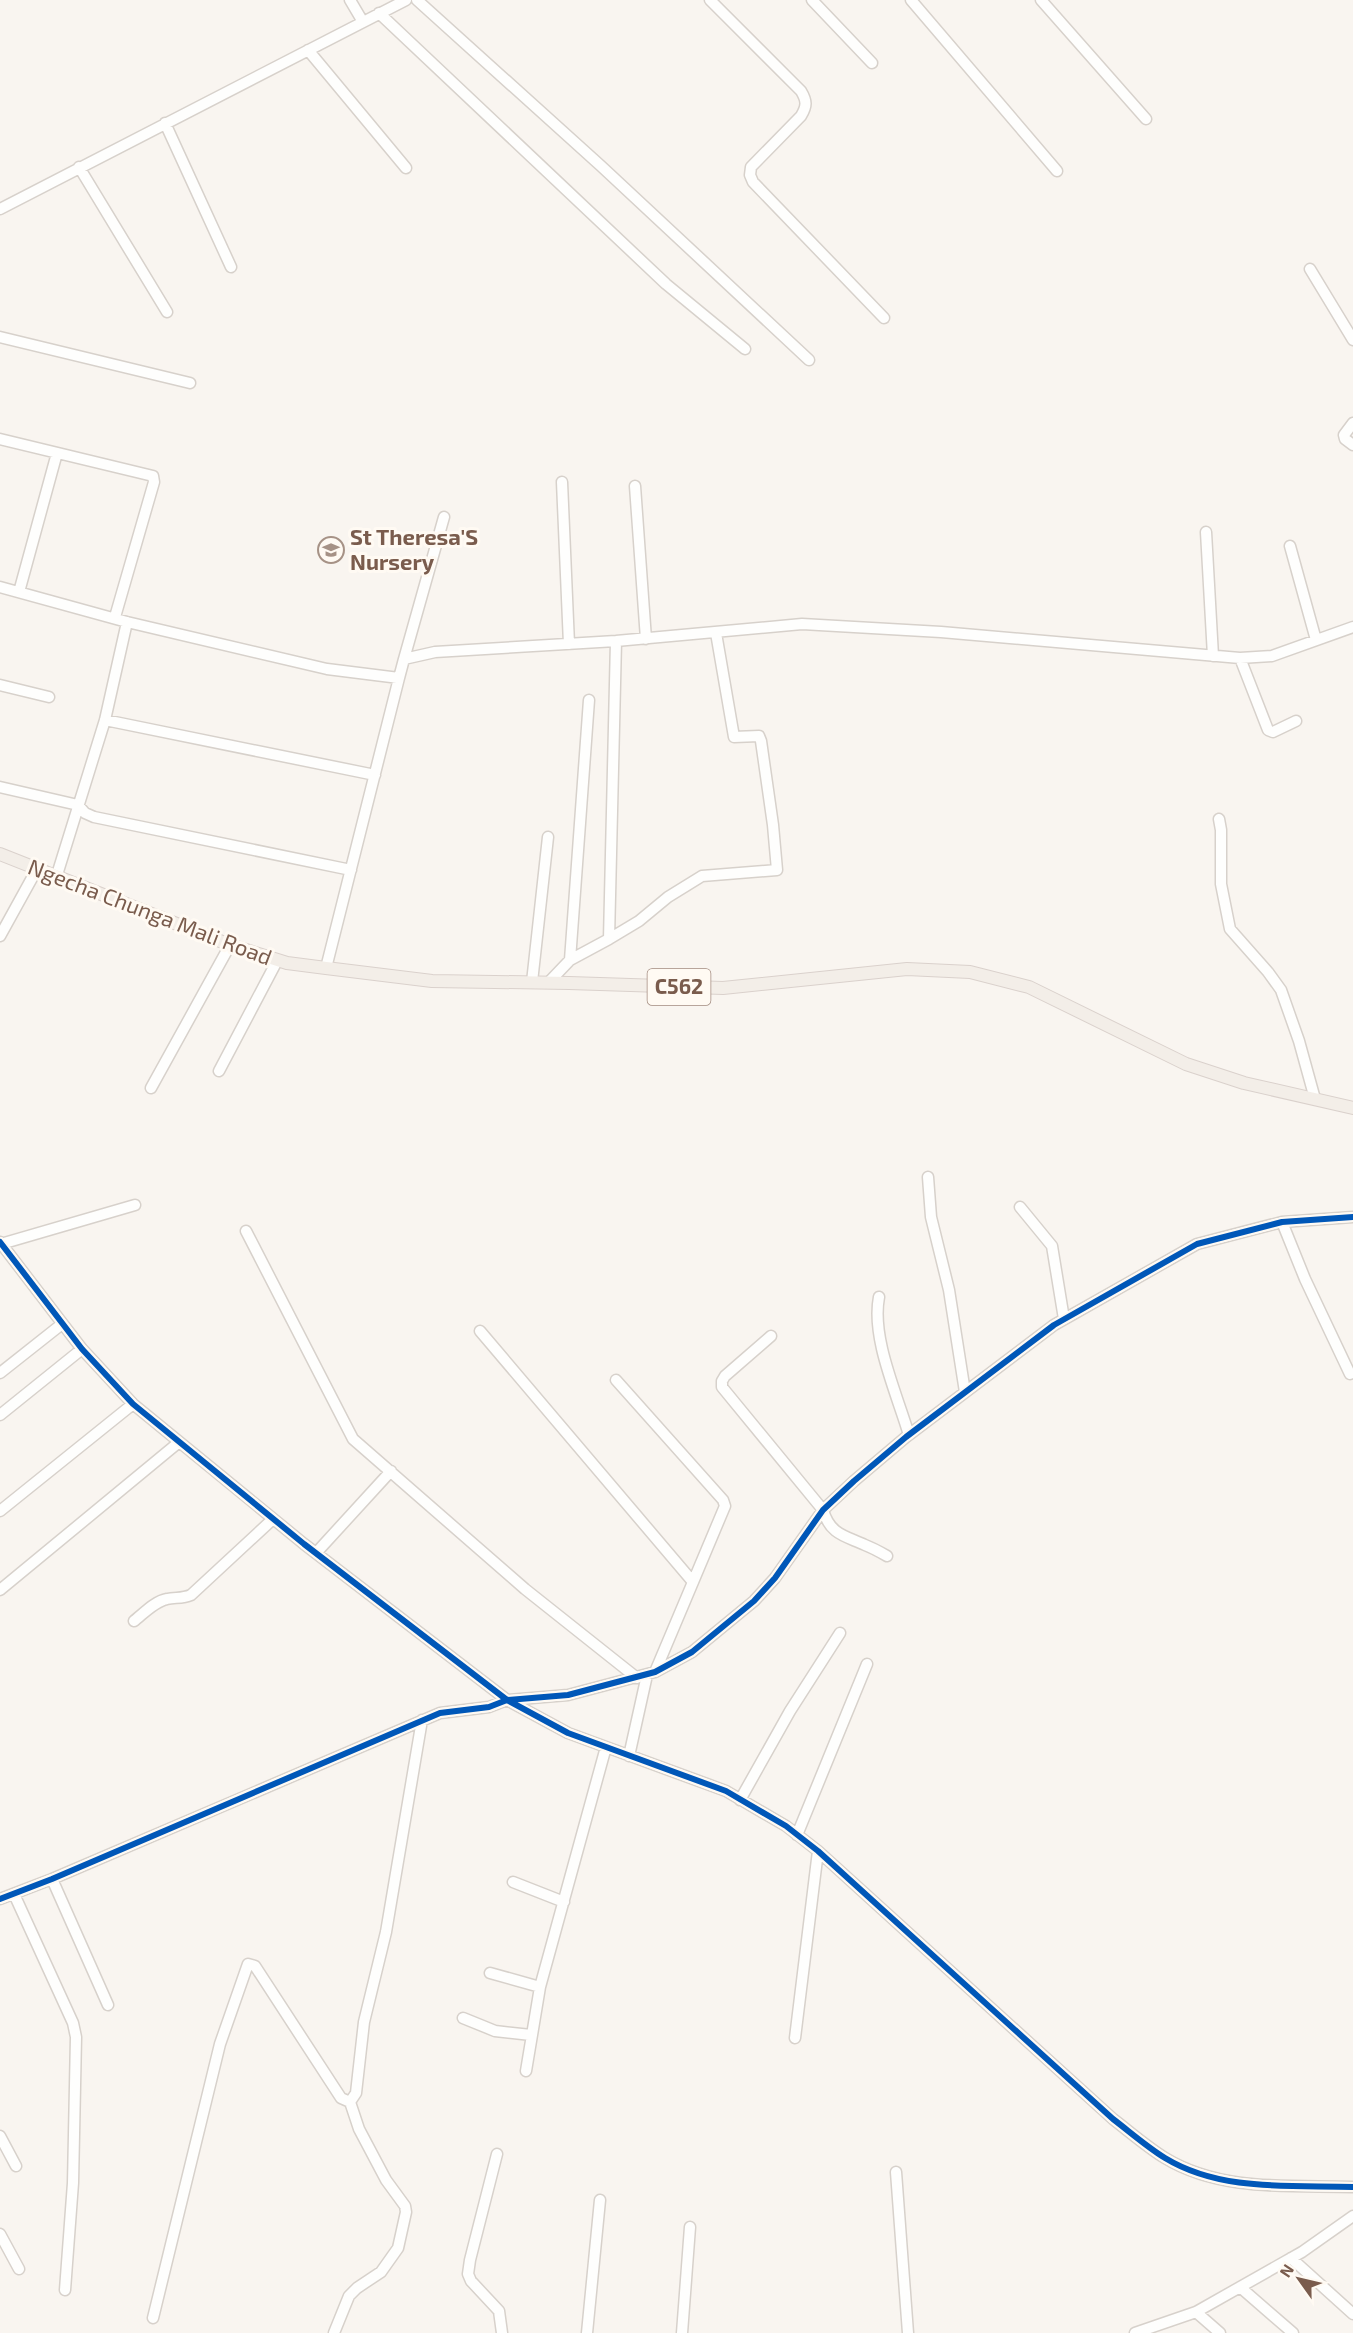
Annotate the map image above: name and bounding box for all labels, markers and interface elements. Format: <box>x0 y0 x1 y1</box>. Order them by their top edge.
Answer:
place label: St Theresa'S Nursery <box>350 523 478 575</box>
school or university icon: St Theresa'S Nursery <box>316 535 346 565</box>
street label: Ngecha Chunga Mali Road <box>25 853 276 970</box>
road number: C562 <box>648 969 710 1005</box>
north arrow <box>1269 2249 1329 2309</box>
text: N <box>1275 2260 1297 2280</box>

